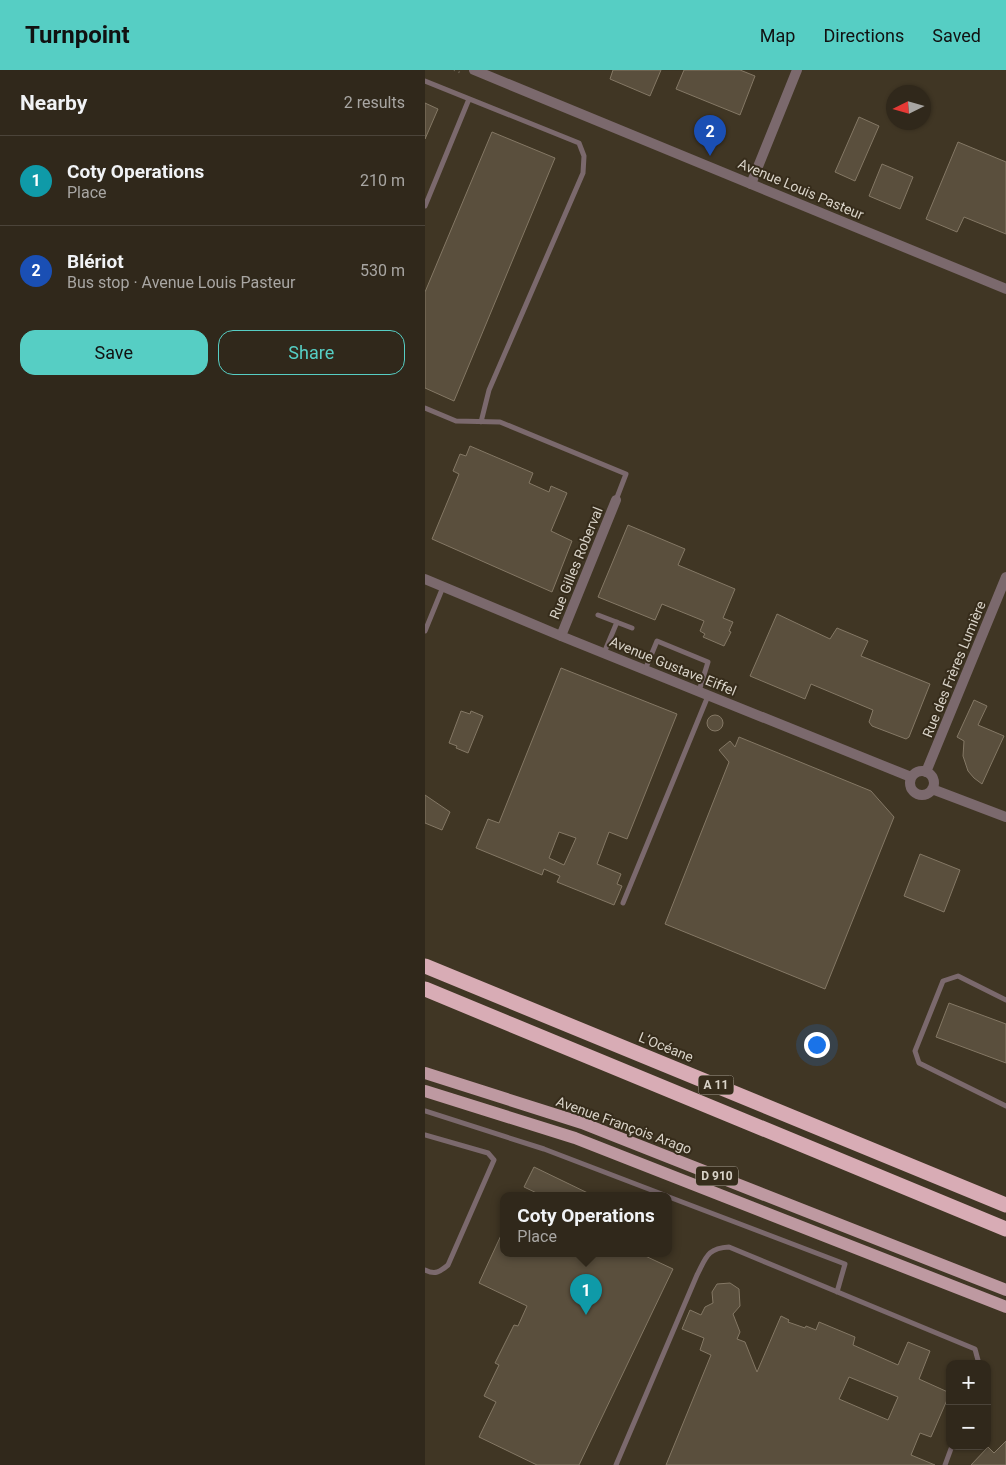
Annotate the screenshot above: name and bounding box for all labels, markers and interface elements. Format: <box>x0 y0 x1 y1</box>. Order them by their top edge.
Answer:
text: Turnpoint <box>25 21 130 49</box>
text: Map <box>760 25 795 46</box>
text: Directions <box>823 25 904 46</box>
text: Saved <box>932 25 981 46</box>
north arrow <box>886 85 931 130</box>
text: Nearby <box>20 91 87 115</box>
text: 2 results <box>344 93 405 112</box>
pin: 2 <box>694 115 726 156</box>
street label: Avenue Louis Pasteur <box>736 155 866 223</box>
text: Coty Operations <box>67 160 204 183</box>
text: 1 <box>31 171 41 190</box>
text: 210 m <box>360 171 405 190</box>
text: Place <box>67 183 107 202</box>
text: Blériot <box>67 250 124 273</box>
text: 2 <box>31 261 41 280</box>
text: 530 m <box>360 261 405 280</box>
text: Bus stop · Avenue Louis Pasteur <box>67 273 295 292</box>
button: Save <box>20 330 208 375</box>
button: Share <box>218 330 405 375</box>
street label: Rue Gilles Roberval <box>546 505 606 621</box>
street label: Rue des Frères Lumière <box>919 598 989 740</box>
street label: Avenue Gustave Eiffel <box>607 633 739 699</box>
street label: L’Océane <box>636 1029 696 1065</box>
your location <box>804 1032 830 1058</box>
road number: A 11 <box>699 1076 733 1094</box>
street label: Avenue François Arago <box>554 1093 694 1157</box>
road number: D 910 <box>696 1166 738 1186</box>
popup <box>500 1192 672 1257</box>
text: Coty Operations <box>517 1204 655 1227</box>
text: Place <box>517 1227 557 1246</box>
pin: 1 <box>570 1274 602 1315</box>
map controls <box>946 1360 991 1450</box>
button: + <box>946 1360 991 1405</box>
button: − <box>946 1405 991 1450</box>

